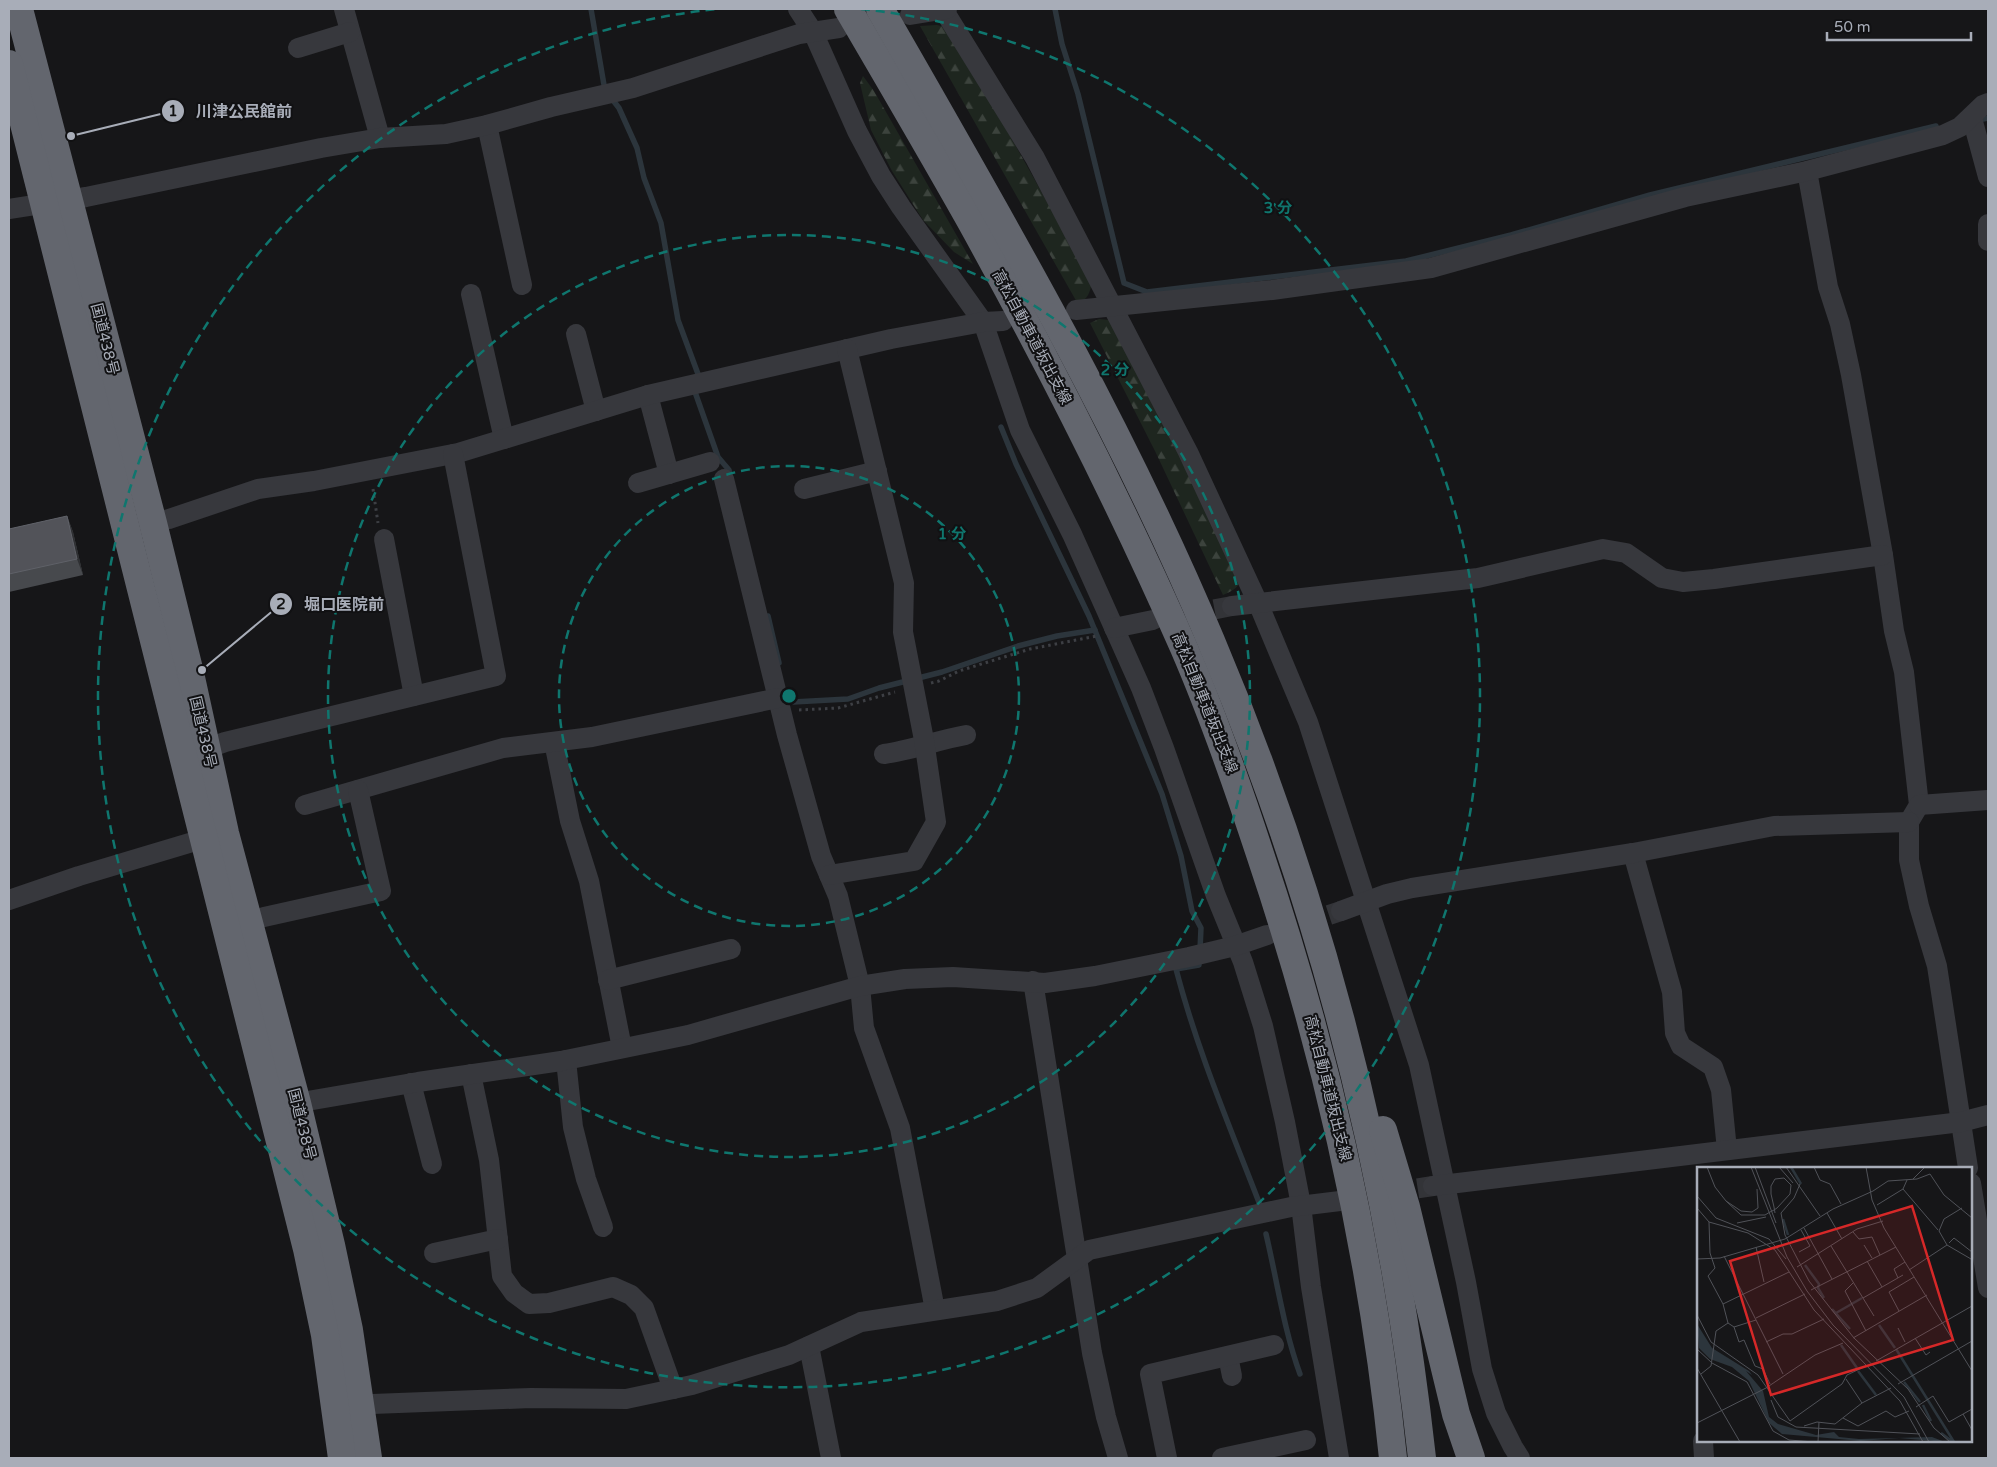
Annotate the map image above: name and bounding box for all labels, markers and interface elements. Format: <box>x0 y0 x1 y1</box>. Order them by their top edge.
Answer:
scale bar <box>1827 10 1971 42</box>
text: 50 m <box>1834 18 1871 36</box>
callout: 川津公民館前 <box>161 96 302 127</box>
text: 1 <box>168 102 178 120</box>
text: 川津公民館前 <box>196 102 292 122</box>
text: 3 分 <box>1264 199 1292 217</box>
street label: 高松自動車道坂出支線 <box>989 267 1075 407</box>
street label: 国道438号 <box>87 301 123 377</box>
text: 2 分 <box>1101 361 1129 379</box>
text: 1 分 <box>938 525 966 543</box>
callout: 堀口医院前 <box>269 588 394 619</box>
text: 2 <box>276 595 286 613</box>
text: 堀口医院前 <box>304 595 384 615</box>
street label: 高松自動車道坂出支線 <box>1169 630 1241 776</box>
centre of rings <box>780 687 798 705</box>
street label: 国道438号 <box>186 694 220 770</box>
street label: 高松自動車道坂出支線 <box>1301 1013 1355 1163</box>
street label: 国道438号 <box>284 1086 320 1162</box>
inset map <box>1697 1167 1972 1442</box>

